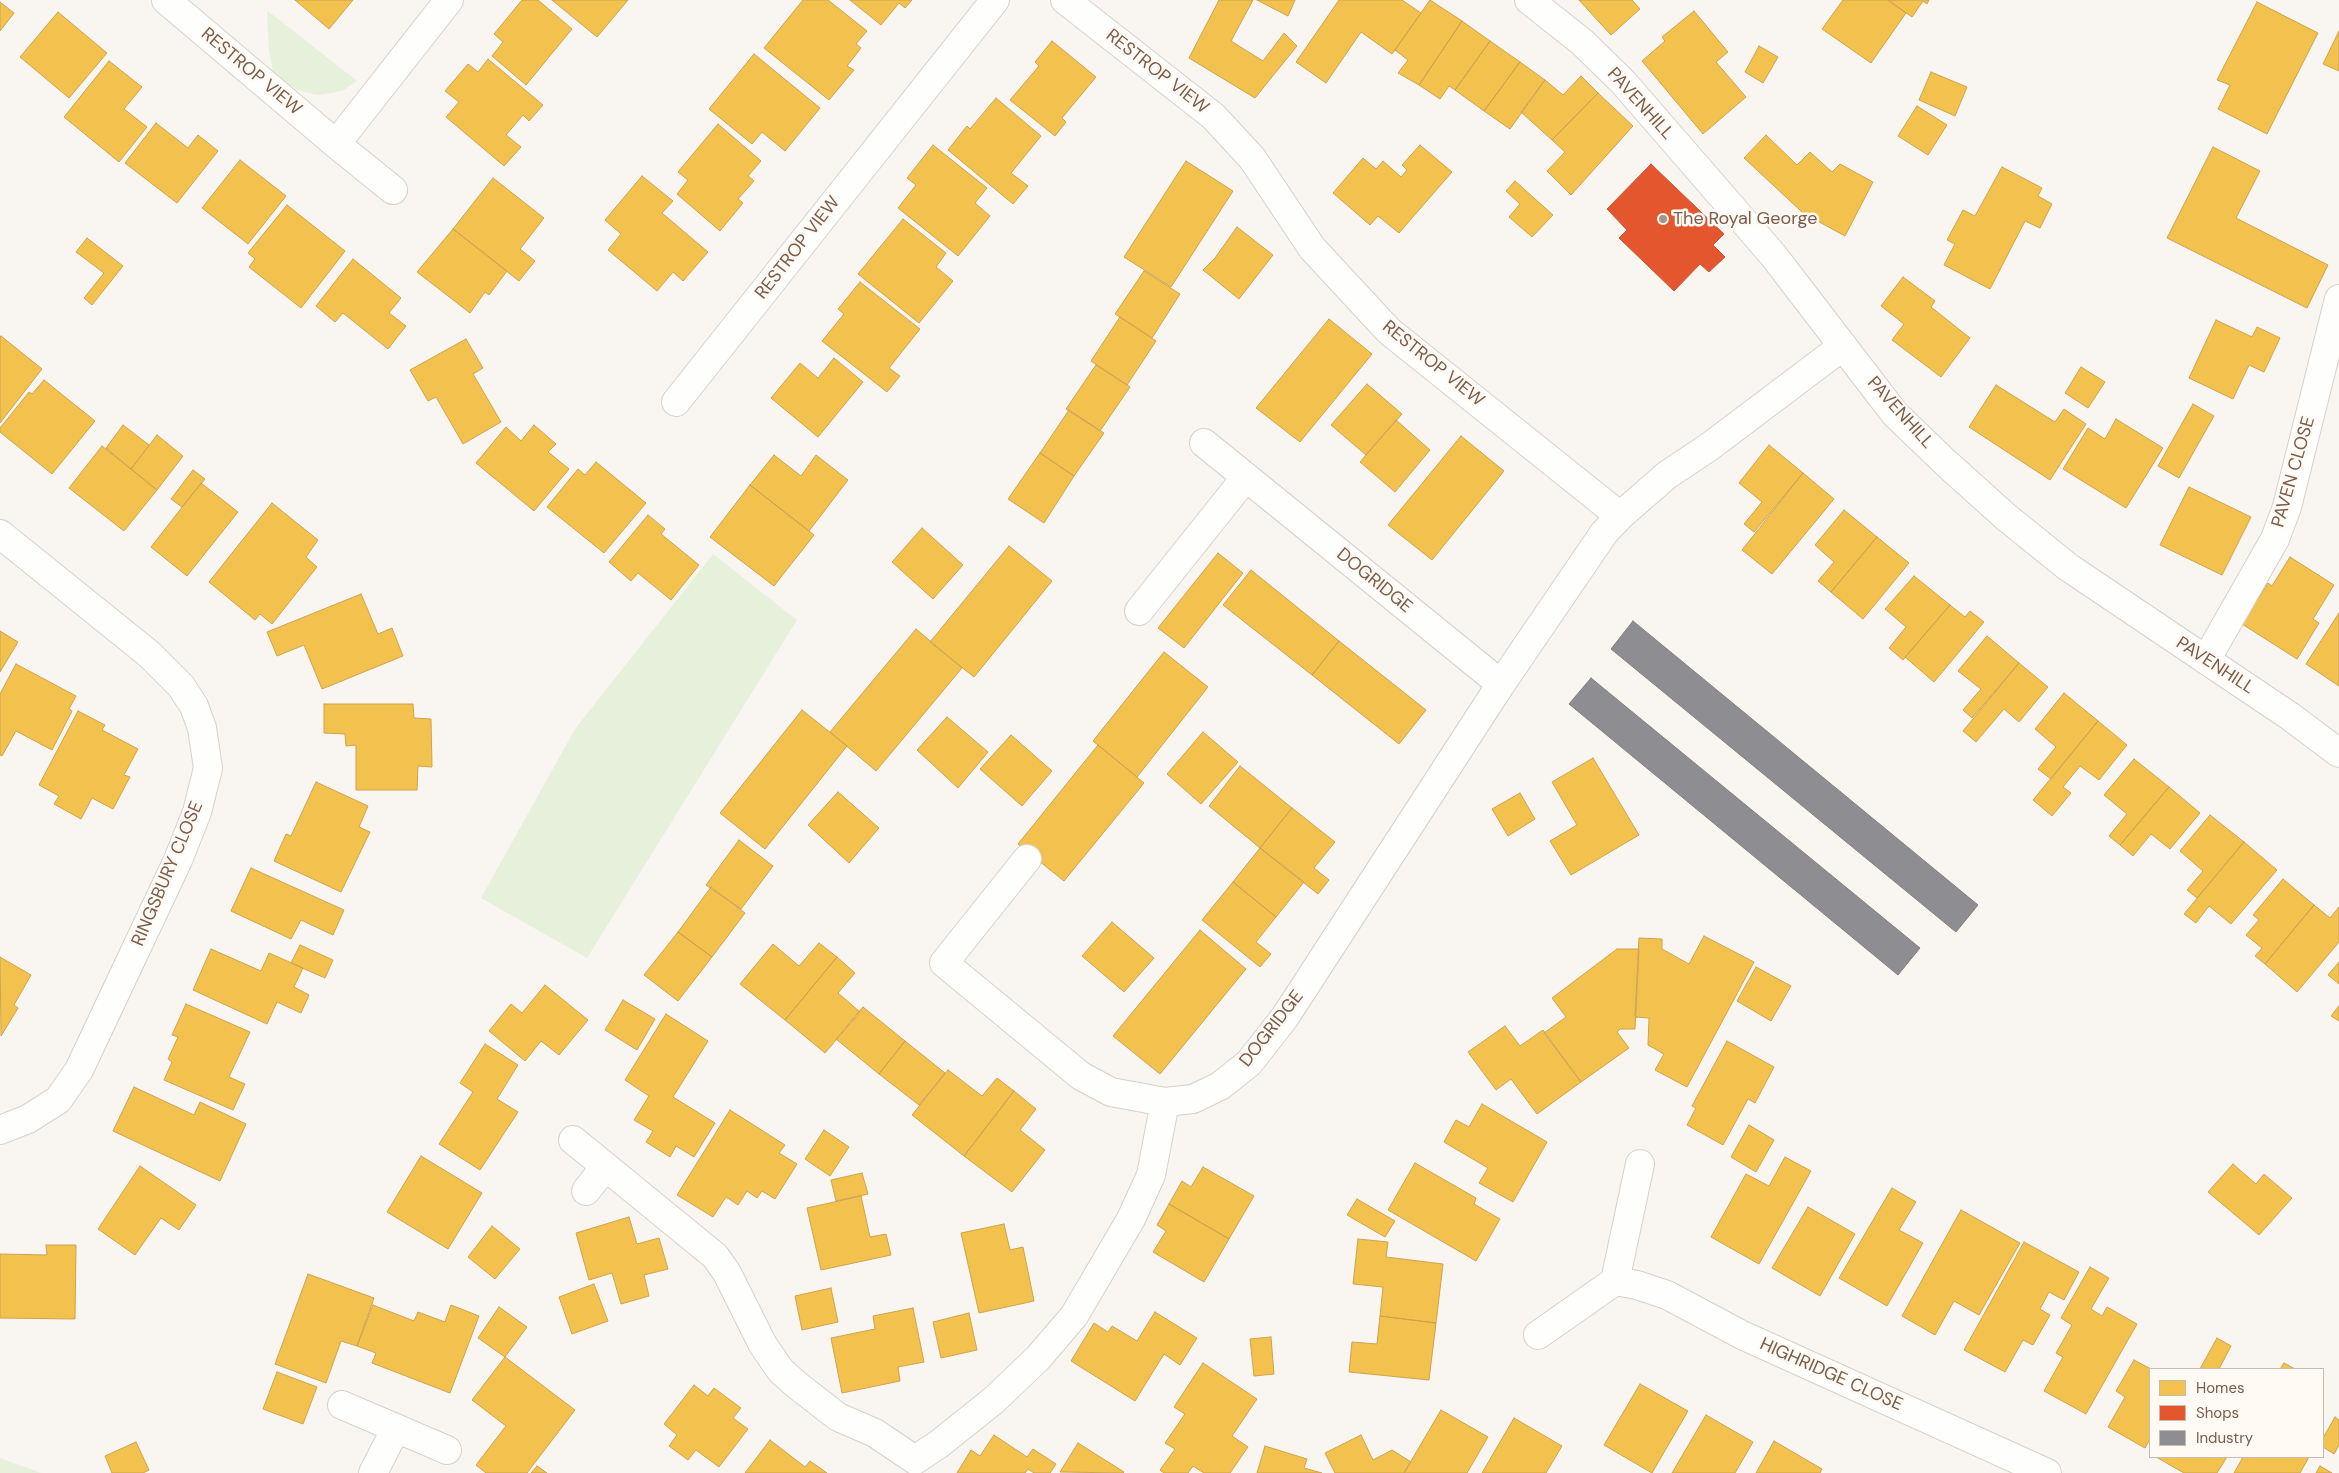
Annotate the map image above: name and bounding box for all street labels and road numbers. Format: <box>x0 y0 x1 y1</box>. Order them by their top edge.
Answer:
street label: RESTROP VIEW <box>196 24 306 120</box>
street label: RESTROP VIEW <box>1101 25 1213 119</box>
street label: PAVENHILL <box>1602 64 1678 144</box>
street label: RESTROP VIEW <box>751 192 845 304</box>
street label: RESTROP VIEW <box>1378 316 1488 412</box>
street label: PAVENHILL <box>1862 373 1938 453</box>
street label: PAVEN CLOSE <box>2268 414 2320 530</box>
street label: DOGRIDGE <box>1332 544 1416 618</box>
street label: PAVENHILL <box>2172 633 2258 699</box>
street label: RINGSBURY CLOSE <box>128 798 208 950</box>
street label: DOGRIDGE <box>1235 986 1309 1072</box>
street label: HIGHRIDGE CLOSE <box>1756 1334 1906 1416</box>

